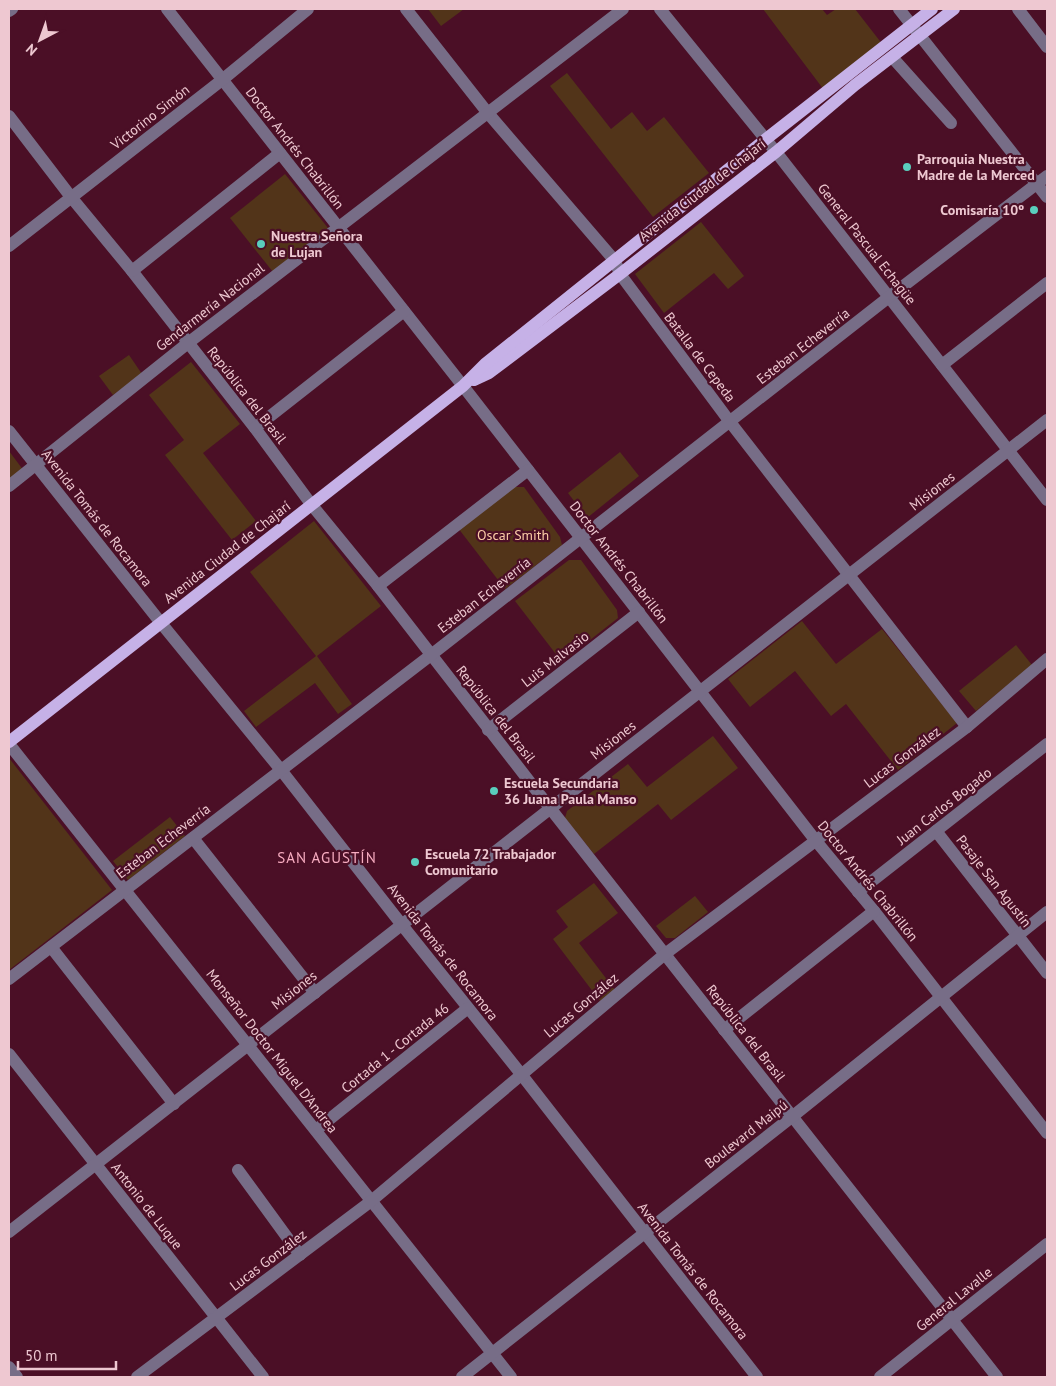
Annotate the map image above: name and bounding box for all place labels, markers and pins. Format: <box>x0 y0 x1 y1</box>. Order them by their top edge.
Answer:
place label: Parroquia Nuestra Madre de la Merced <box>917 150 1035 184</box>
marker: Parroquia Nuestra Madre de la Merced <box>901 161 913 173</box>
place label: Comisaría 10º <box>940 201 1024 219</box>
marker: Comisaría 10º <box>1028 204 1040 216</box>
place label: Nuestra Señora de Lujan <box>271 227 363 261</box>
marker: Nuestra Señora de Lujan <box>255 238 267 250</box>
place label: Escuela Secundaria 36 Juana Paula Manso <box>504 774 637 808</box>
marker: Escuela Secundaria 36 Juana Paula Manso <box>488 785 500 797</box>
place label: Escuela 72 Trabajador Comunitario <box>425 845 556 879</box>
marker: Escuela 72 Trabajador Comunitario <box>409 856 421 868</box>

